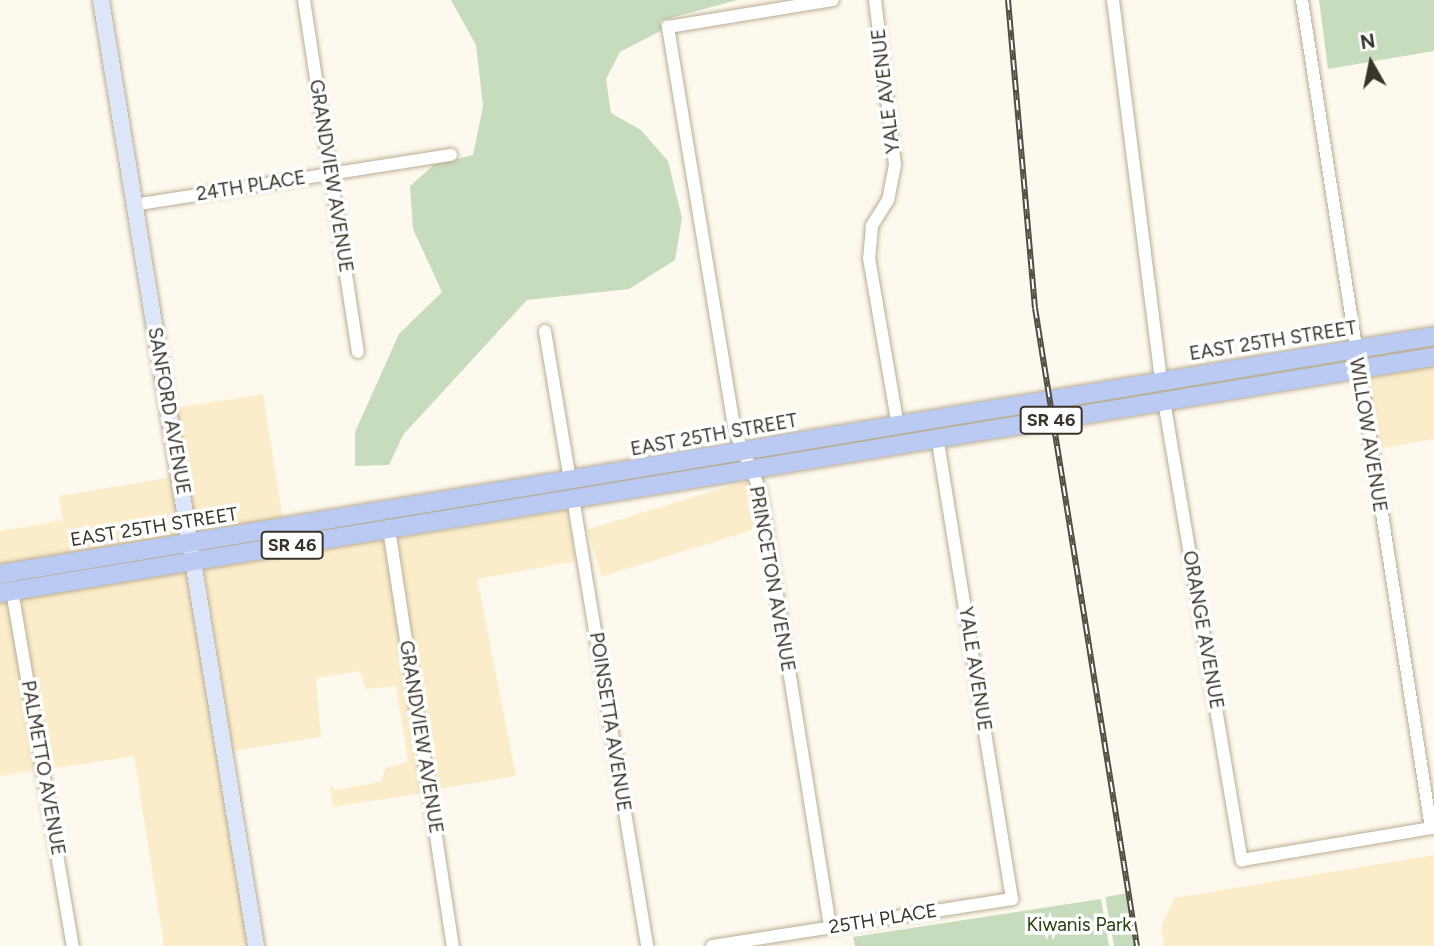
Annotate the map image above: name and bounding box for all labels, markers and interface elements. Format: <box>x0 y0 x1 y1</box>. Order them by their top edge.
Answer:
street label: YALE AVENUE <box>867 27 905 155</box>
north arrow <box>1336 28 1406 98</box>
text: N <box>1359 29 1377 54</box>
street label: GRANDVIEW AVENUE <box>304 78 358 274</box>
street label: 24TH PLACE <box>195 166 307 206</box>
street label: EAST 25TH STREET <box>1188 317 1358 365</box>
street label: SANFORD AVENUE <box>143 325 195 497</box>
street label: WILLOW AVENUE <box>1345 356 1391 514</box>
road number: SR 46 <box>1020 406 1082 434</box>
street label: EAST 25TH STREET <box>629 409 799 461</box>
street label: PRINCETON AVENUE <box>744 484 800 674</box>
street label: EAST 25TH STREET <box>69 503 239 551</box>
road number: SR 46 <box>260 530 324 560</box>
street label: ORANGE AVENUE <box>1178 549 1228 711</box>
street label: YALE AVENUE <box>954 605 996 733</box>
street label: POINSETTA AVENUE <box>585 631 635 813</box>
street label: GRANDVIEW AVENUE <box>394 639 448 835</box>
street label: PALMETTO AVENUE <box>16 679 70 857</box>
street label: 25TH PLACE <box>827 899 939 939</box>
park label: Kiwanis Park <box>1026 914 1132 936</box>

